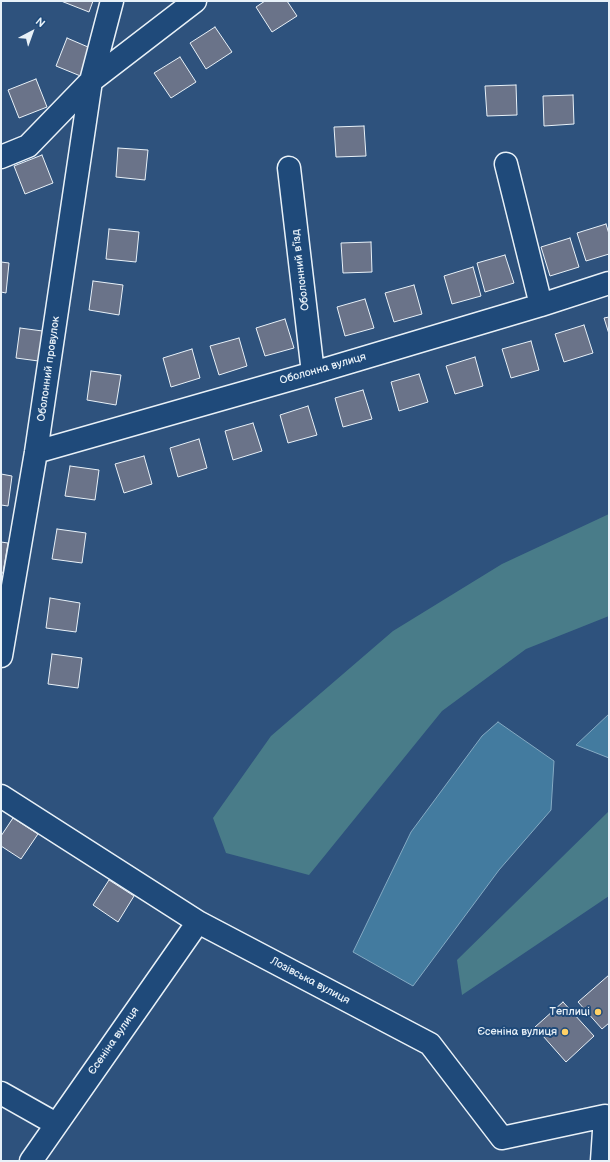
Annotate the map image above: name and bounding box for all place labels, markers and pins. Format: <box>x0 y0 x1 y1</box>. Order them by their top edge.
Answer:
place label: Теплиці <box>550 1005 590 1019</box>
marker: Теплиці <box>593 1007 603 1017</box>
place label: Єсеніна вулиця <box>478 1025 557 1039</box>
marker: Єсеніна вулиця <box>560 1027 570 1037</box>

